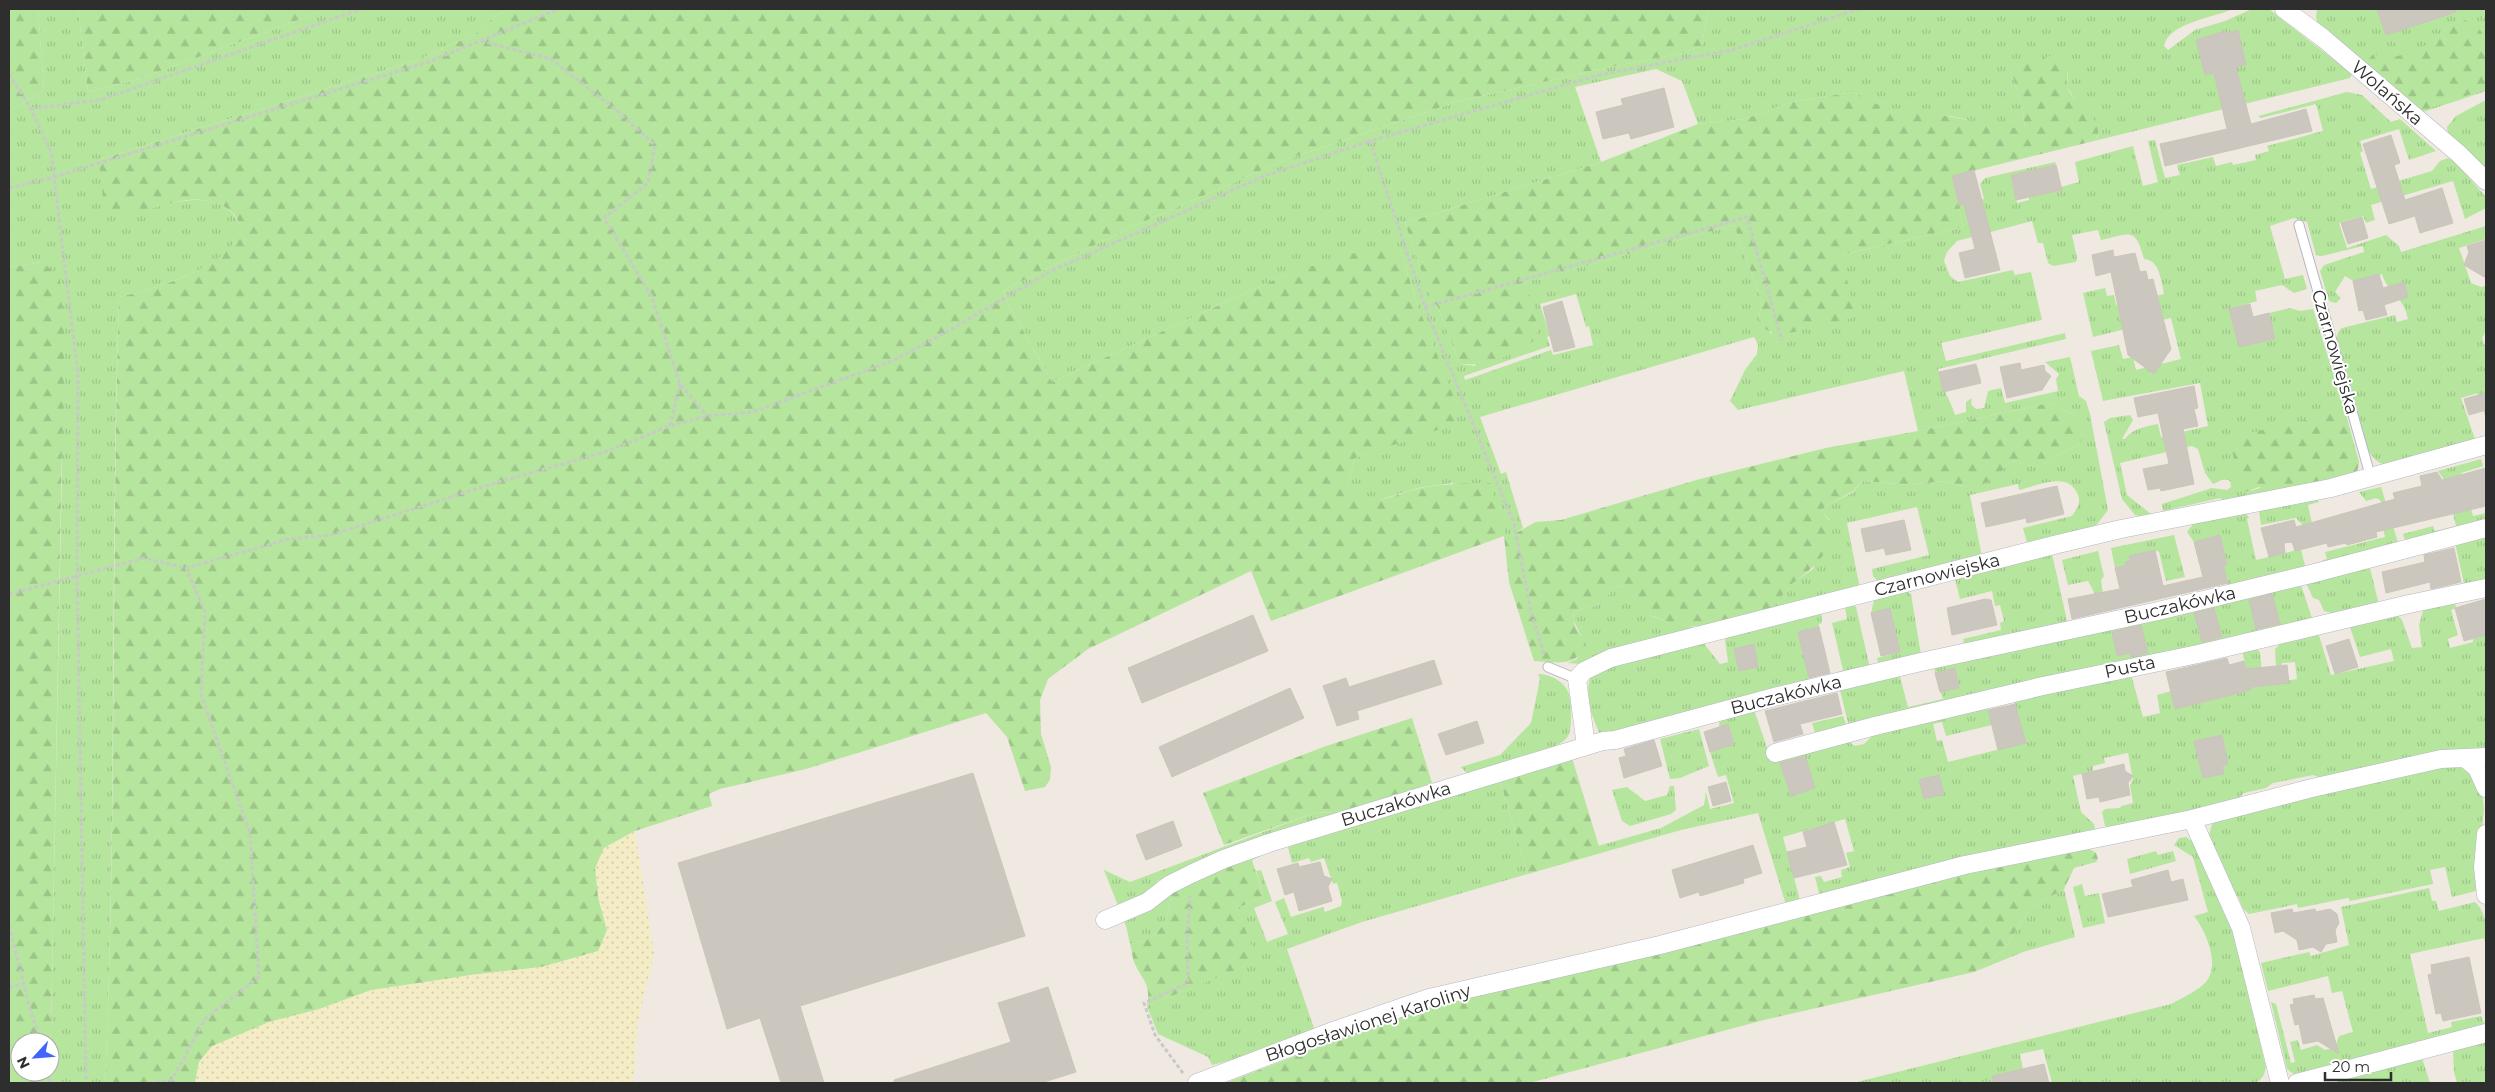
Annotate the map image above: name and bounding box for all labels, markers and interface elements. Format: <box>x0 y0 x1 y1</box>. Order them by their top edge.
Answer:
street label: Wolańska <box>2347 56 2427 130</box>
street label: Czarnowiejska <box>2307 287 2363 417</box>
street label: Czarnowiejska <box>1872 549 2002 601</box>
street label: Buczakówka <box>2122 581 2238 629</box>
street label: Pusta <box>2103 651 2157 683</box>
street label: Buczakówka <box>1728 671 1844 719</box>
street label: Buczakówka <box>1338 777 1454 831</box>
street label: Błogosławionej Karoliny <box>1262 979 1474 1067</box>
north arrow <box>10 1032 60 1082</box>
scale bar <box>2325 1050 2391 1082</box>
text: N <box>13 1054 34 1072</box>
text: 20 m <box>2332 1057 2370 1076</box>

